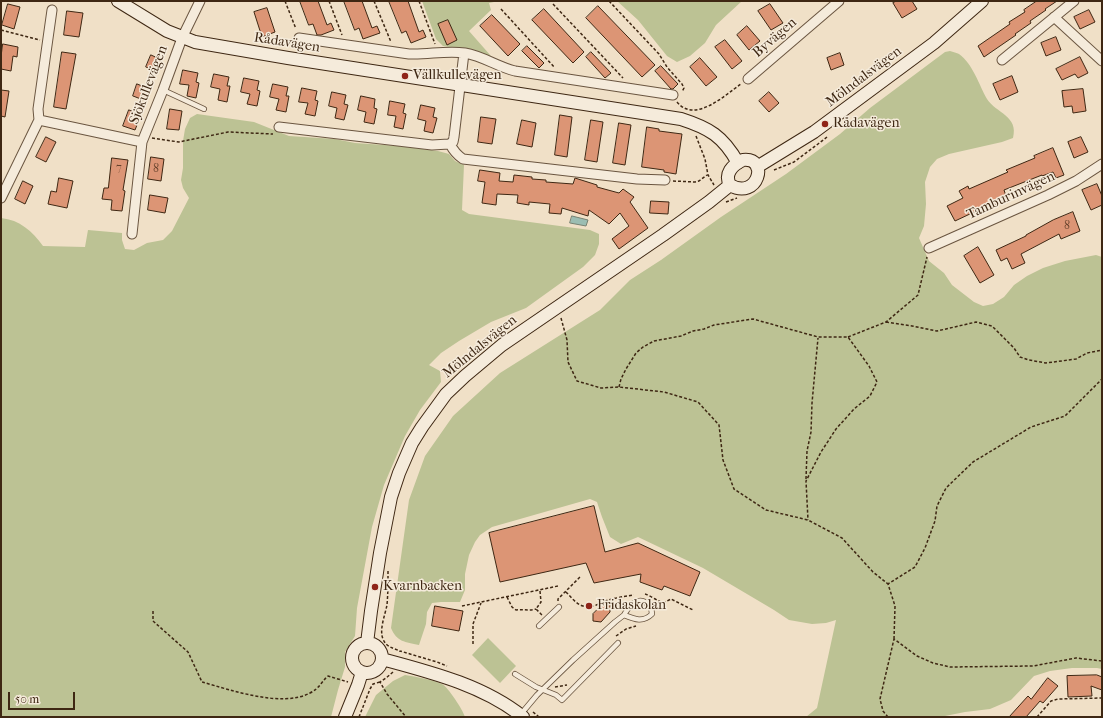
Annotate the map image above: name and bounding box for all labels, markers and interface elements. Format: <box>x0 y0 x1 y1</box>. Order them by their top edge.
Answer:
street label: Byvägen <box>750 14 800 62</box>
street label: Rådavägen <box>253 29 321 57</box>
street label: Sjökullevägen <box>126 43 172 127</box>
street label: Mölndalsvägen <box>823 43 905 111</box>
place label: Vällkullevägen <box>413 68 502 84</box>
marker: Vällkullevägen <box>400 71 410 81</box>
place label: Rådavägen <box>833 116 900 132</box>
marker: Rådavägen <box>820 119 830 129</box>
house number: 7 <box>116 161 122 175</box>
house number: 8 <box>153 162 159 176</box>
street label: Tamburinvägen <box>964 168 1058 224</box>
house number: 8 <box>1064 219 1070 233</box>
street label: Mölndalsvägen <box>440 312 520 382</box>
place label: Kvarnbacken <box>383 579 462 595</box>
marker: Kvarnbacken <box>370 582 380 592</box>
place label: Fridaskolan <box>597 598 666 614</box>
marker: Fridaskolan <box>584 601 594 611</box>
scale bar <box>10 684 77 710</box>
text: 50 m <box>15 692 39 706</box>

